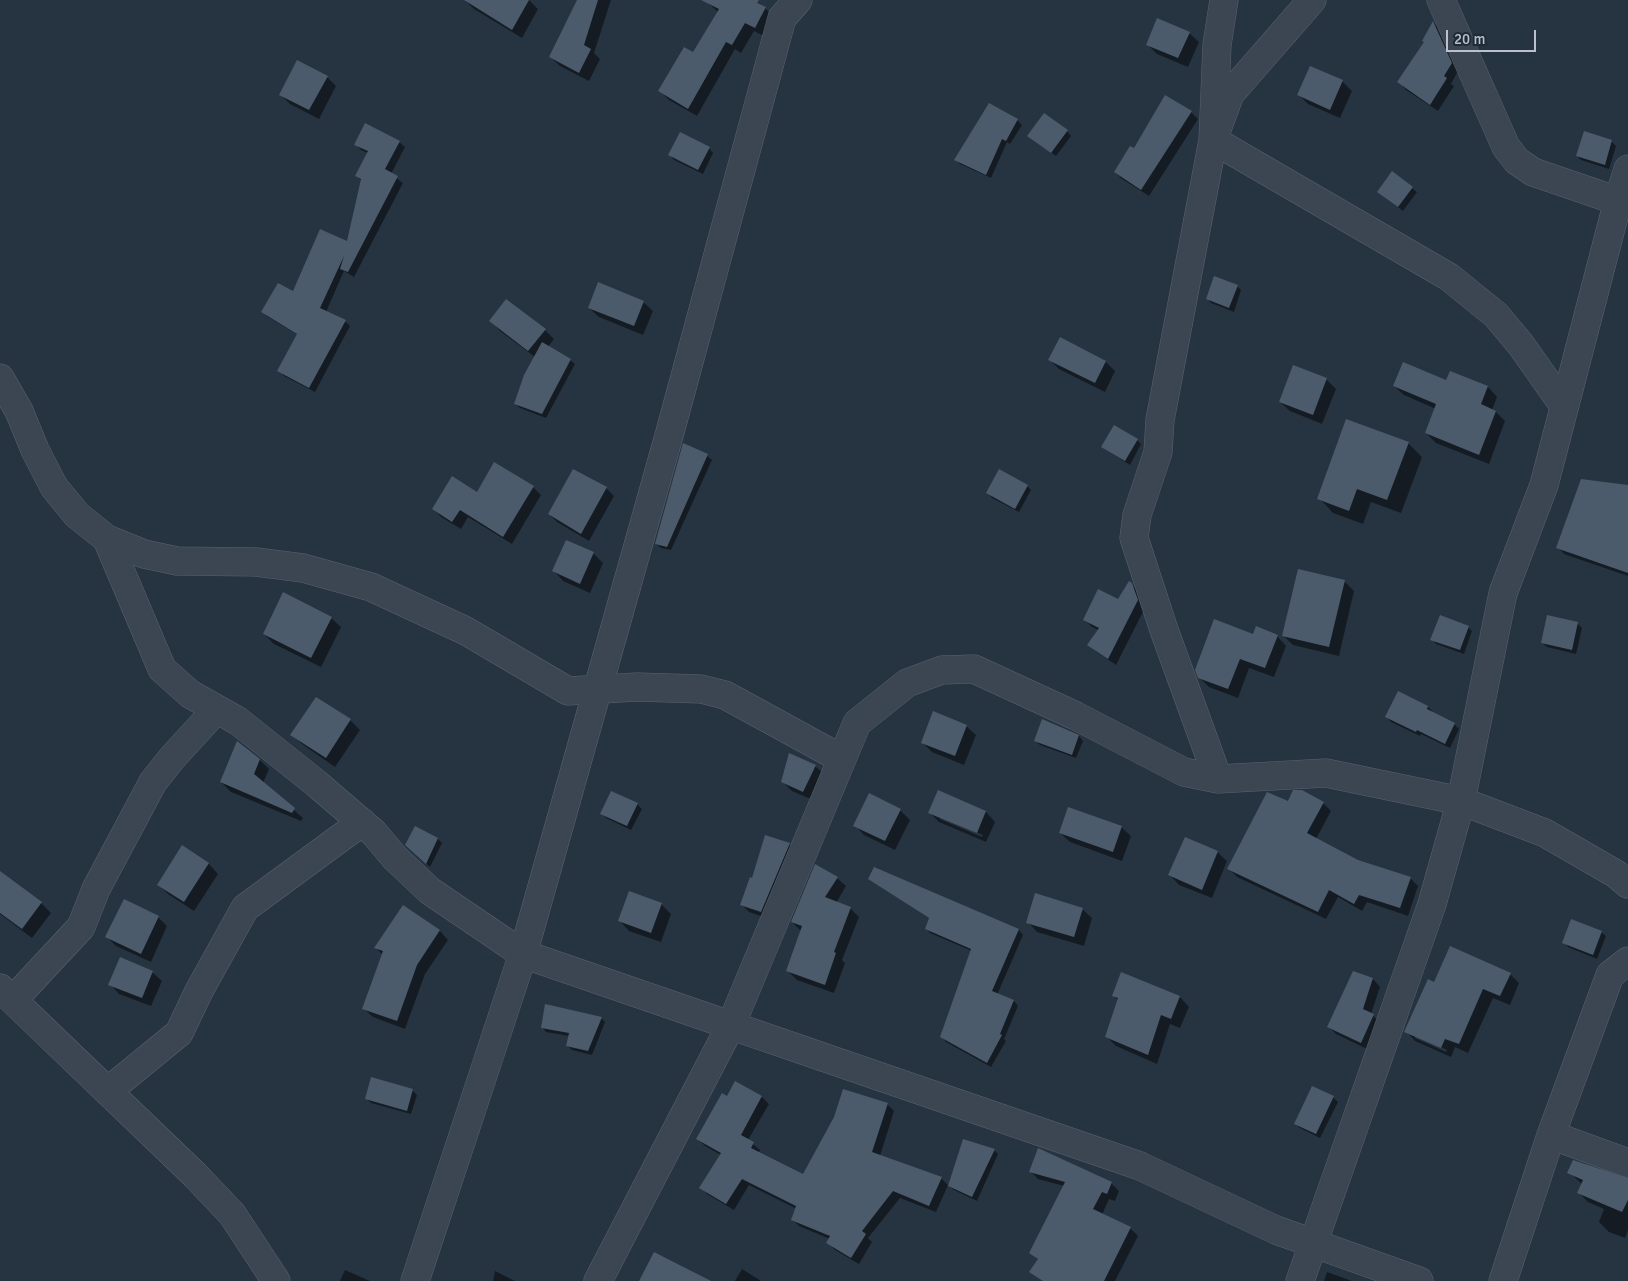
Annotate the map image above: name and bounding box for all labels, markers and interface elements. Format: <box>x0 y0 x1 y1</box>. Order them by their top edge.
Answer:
scale bar <box>1448 20 1538 52</box>
text: 20 m <box>1454 30 1485 48</box>

